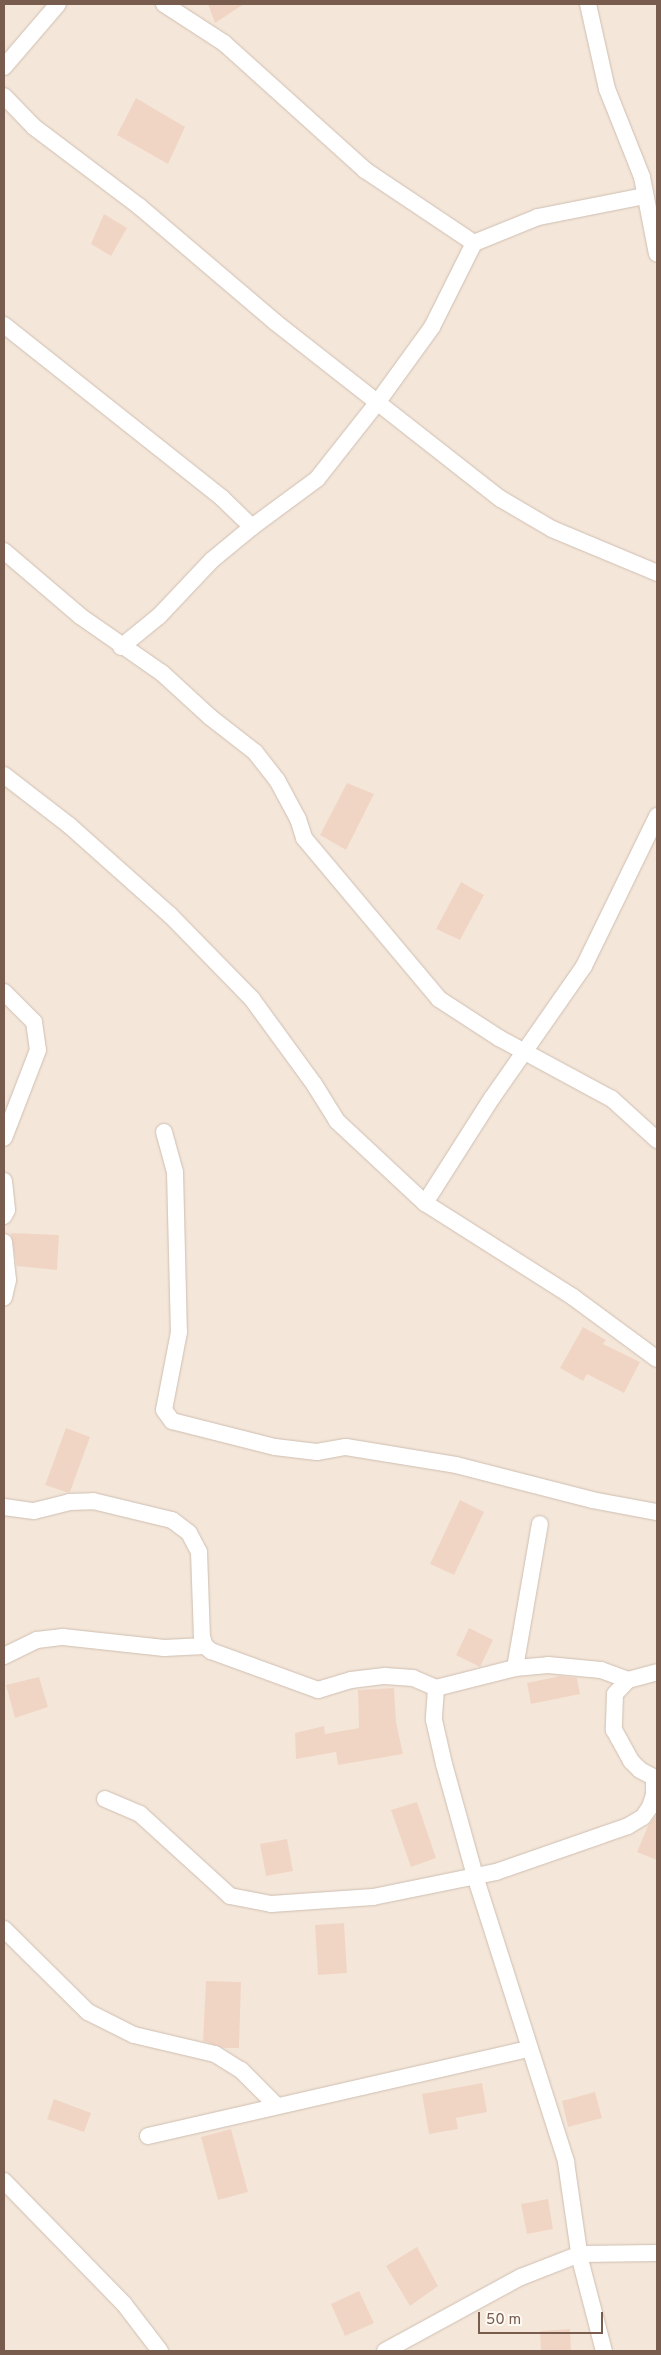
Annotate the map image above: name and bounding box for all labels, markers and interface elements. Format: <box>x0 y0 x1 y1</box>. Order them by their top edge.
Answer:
scale bar <box>481 2302 606 2334</box>
text: 50 m <box>486 2311 521 2330</box>

